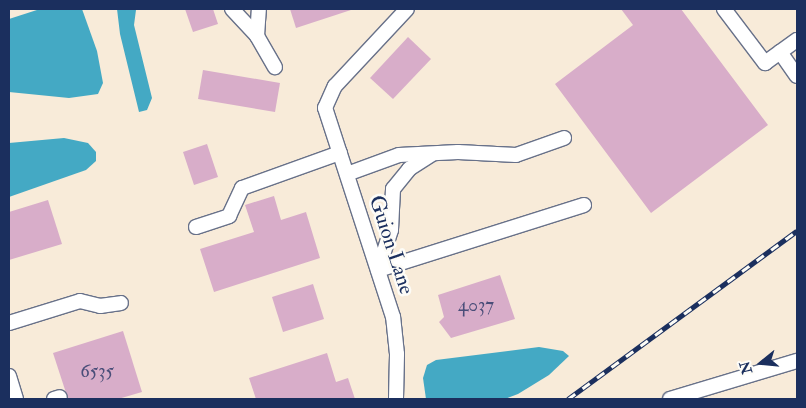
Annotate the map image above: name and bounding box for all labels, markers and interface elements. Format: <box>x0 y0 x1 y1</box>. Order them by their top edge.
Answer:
street label: Guion Lane <box>363 192 419 298</box>
house number: 4037 <box>458 295 494 317</box>
north arrow <box>736 338 786 388</box>
text: N <box>736 359 756 376</box>
house number: 6535 <box>80 361 114 383</box>

